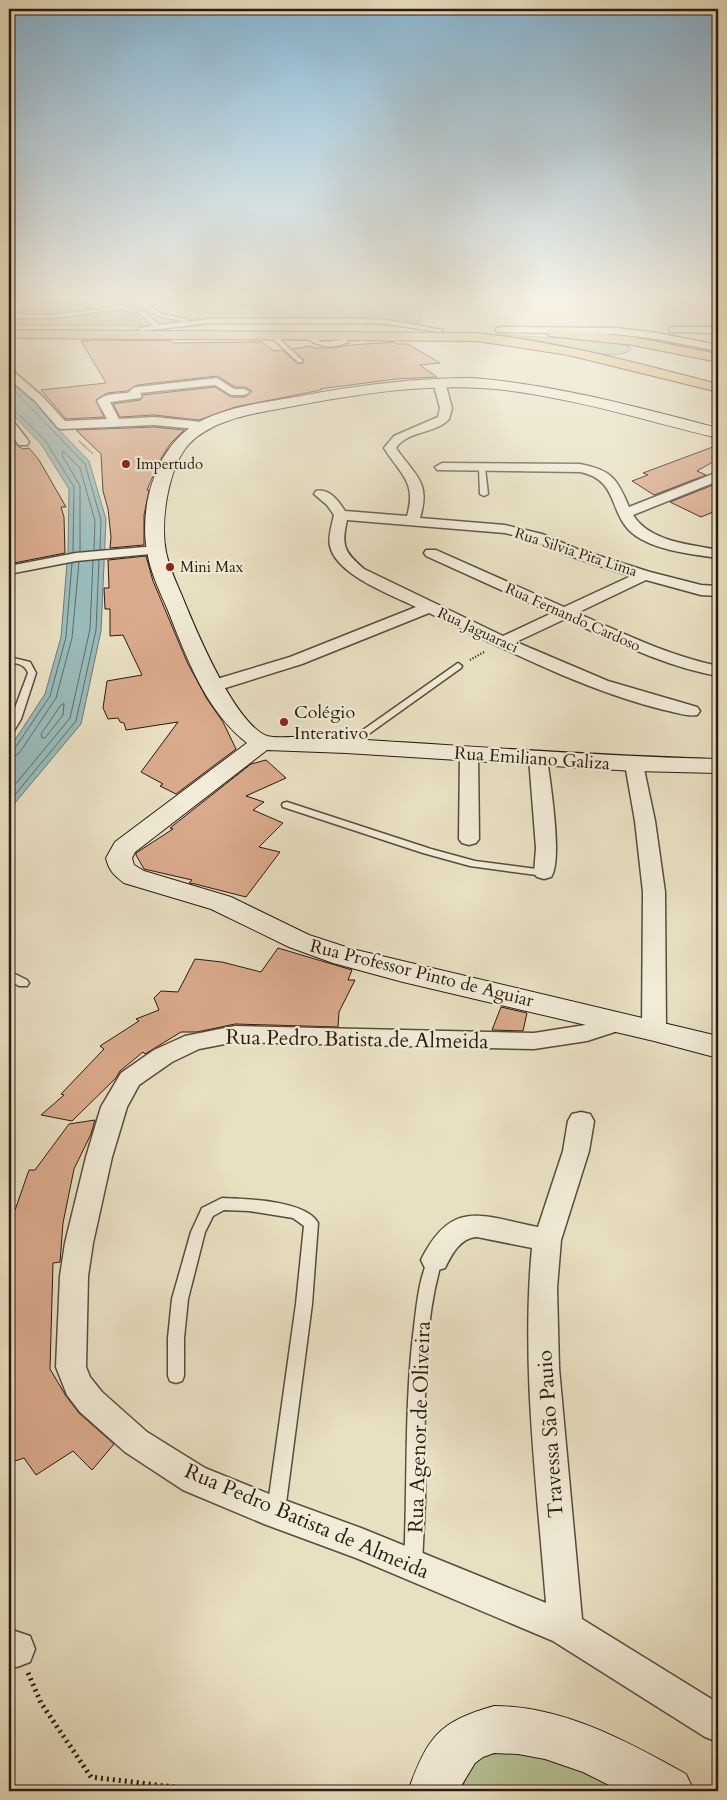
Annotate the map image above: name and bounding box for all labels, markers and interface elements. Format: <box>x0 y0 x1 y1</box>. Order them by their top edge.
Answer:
place label: Impertudo <box>136 454 203 474</box>
marker: Impertudo <box>120 458 132 470</box>
street label: Rua Silvia Pita Lima <box>512 523 640 581</box>
place label: Mini Max <box>180 557 244 577</box>
marker: Mini Max <box>164 561 176 573</box>
street label: Rua Fernando Cardoso <box>502 578 644 656</box>
street label: Rua Jaguaraci <box>434 603 522 657</box>
place label: Colégio Interativo <box>294 700 368 746</box>
marker: Colégio Interativo <box>278 716 290 728</box>
street label: Rua Emiliano Galiza <box>453 741 611 776</box>
street label: Rua Professor Pinto de Aguiar <box>307 934 537 1014</box>
street label: Rua Pedro Batista de Almeida <box>225 1023 489 1056</box>
street label: Rua Agenor de Oliveira <box>401 1320 438 1534</box>
street label: Travessa São Pauio <box>530 1349 571 1519</box>
street label: Rua Pedro Batista de Almeida <box>180 1457 433 1586</box>

